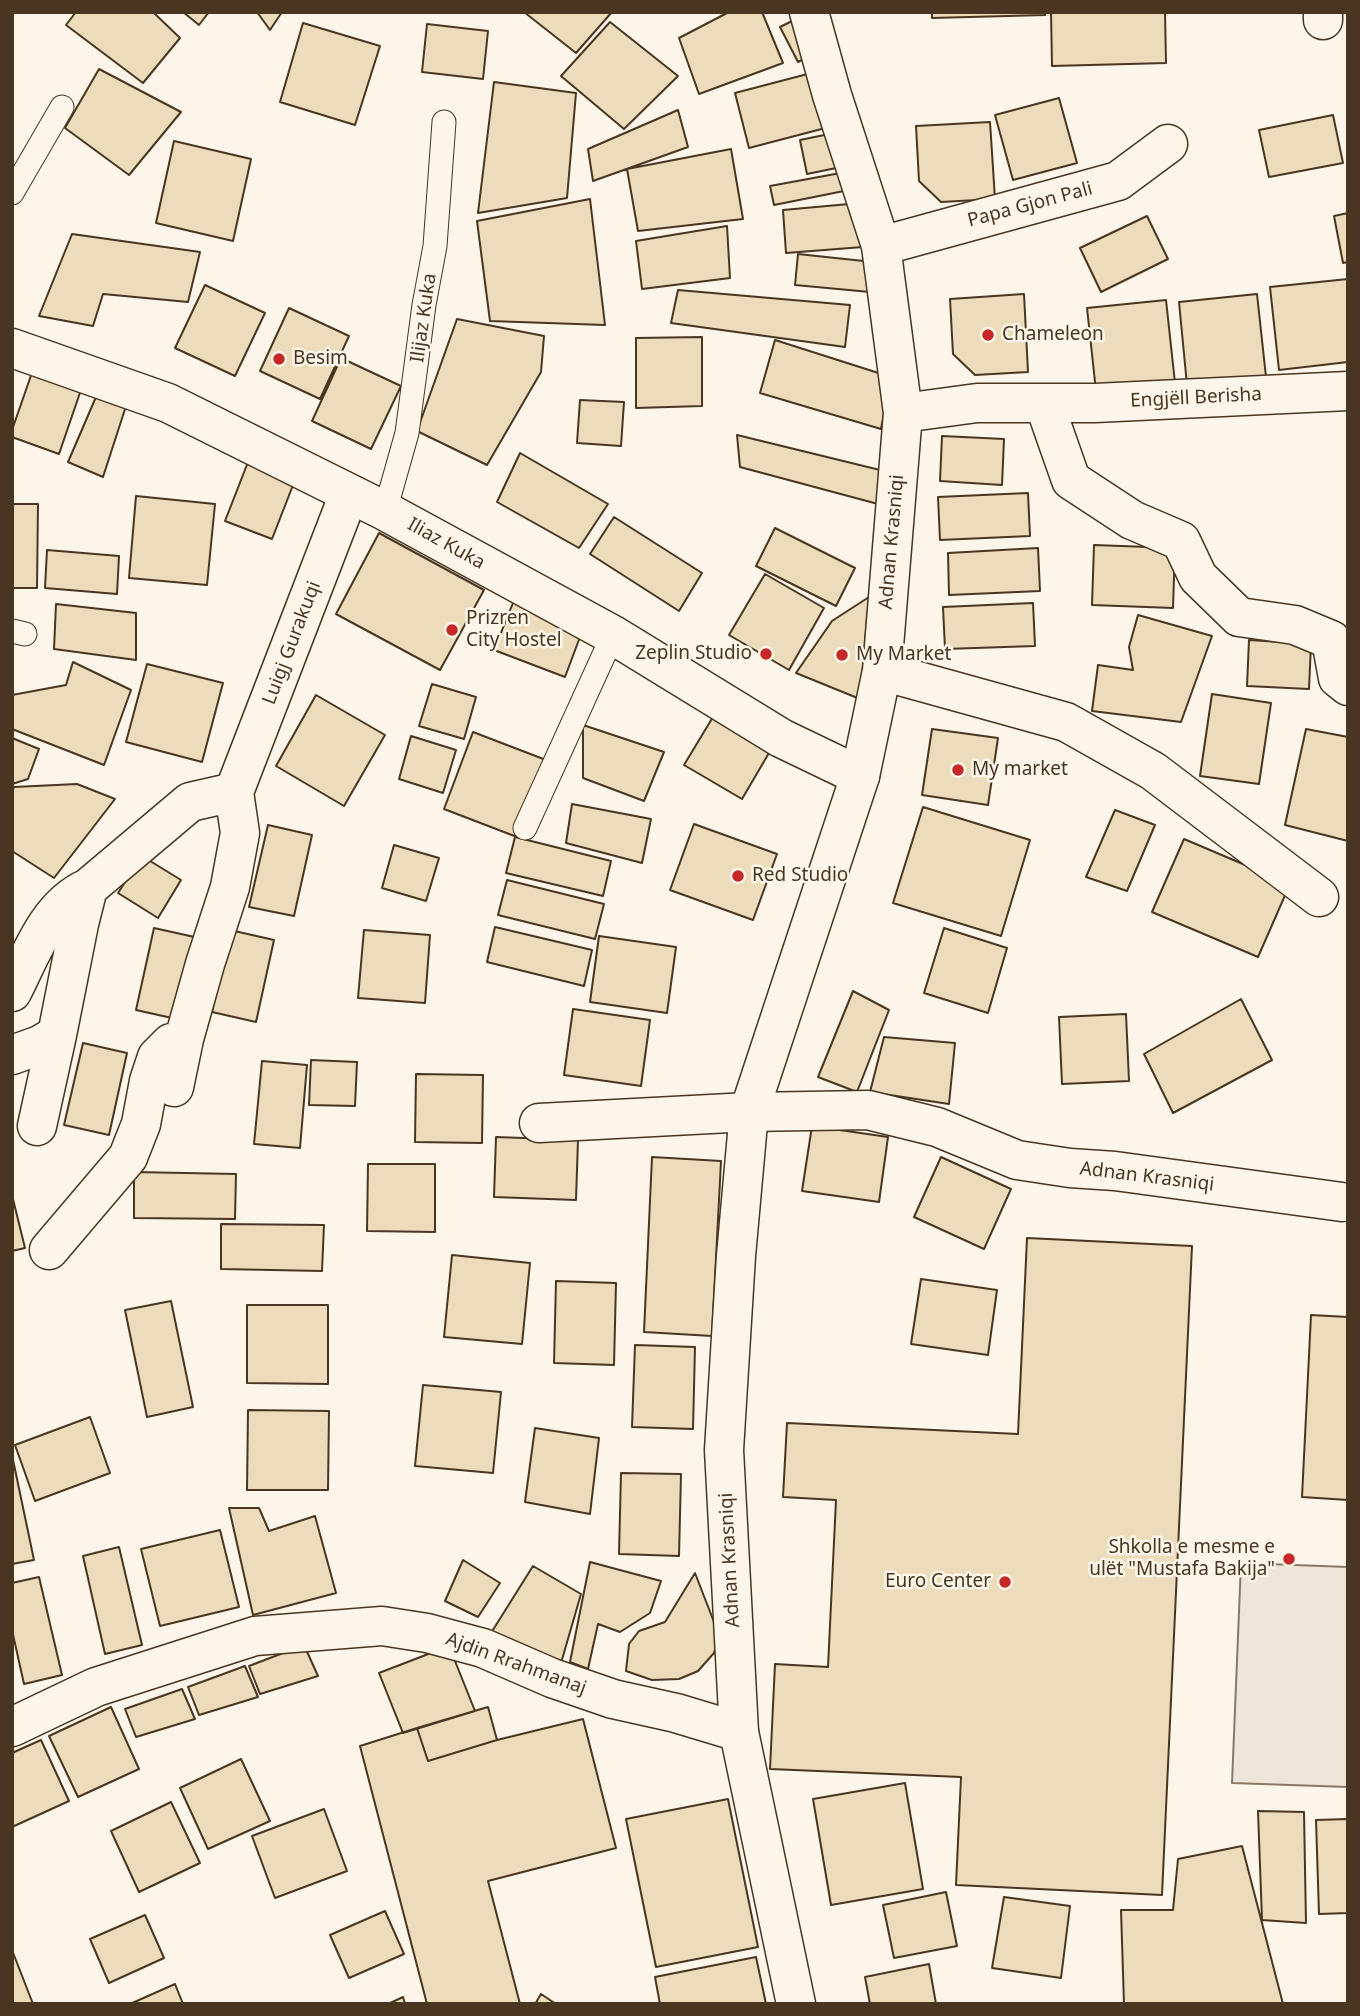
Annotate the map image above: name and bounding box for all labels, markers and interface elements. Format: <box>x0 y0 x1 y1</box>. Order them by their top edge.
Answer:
street label: Papa Gjon Pali <box>965 177 1095 233</box>
street label: Ilijaz Kuka <box>406 272 442 364</box>
place label: Chameleon <box>1002 324 1104 346</box>
marker: Chameleon <box>980 327 996 343</box>
place label: Besim <box>293 348 348 370</box>
marker: Besim <box>271 351 287 367</box>
street label: Engjëll Berisha <box>1130 383 1262 413</box>
street label: Adnan Krasniqi <box>875 474 909 610</box>
street label: Iliaz Kuka <box>403 513 489 575</box>
street label: Luigj Gurakuqi <box>258 578 326 708</box>
place label: Prizren City Hostel <box>466 608 562 652</box>
marker: Prizren City Hostel <box>444 622 460 638</box>
place label: Zeplin Studio <box>635 643 752 665</box>
place label: My Market <box>856 644 951 666</box>
marker: Zeplin Studio <box>758 646 774 662</box>
marker: My Market <box>834 647 850 663</box>
place label: My market <box>972 759 1068 781</box>
marker: My market <box>950 762 966 778</box>
place label: Red Studio <box>752 865 848 887</box>
marker: Red Studio <box>730 868 746 884</box>
street label: Adnan Krasniqi <box>1079 1157 1215 1197</box>
street label: Adnan Krasniqi <box>715 1492 745 1628</box>
place label: Shkolla e mesme e ulët "Mustafa Bakija" <box>1089 1537 1275 1581</box>
marker: Shkolla e mesme e ulët "Mustafa Bakija" <box>1281 1551 1297 1567</box>
place label: Euro Center <box>885 1571 991 1593</box>
marker: Euro Center <box>997 1574 1013 1590</box>
street label: Ajdin Rrahmanaj <box>443 1628 589 1700</box>

